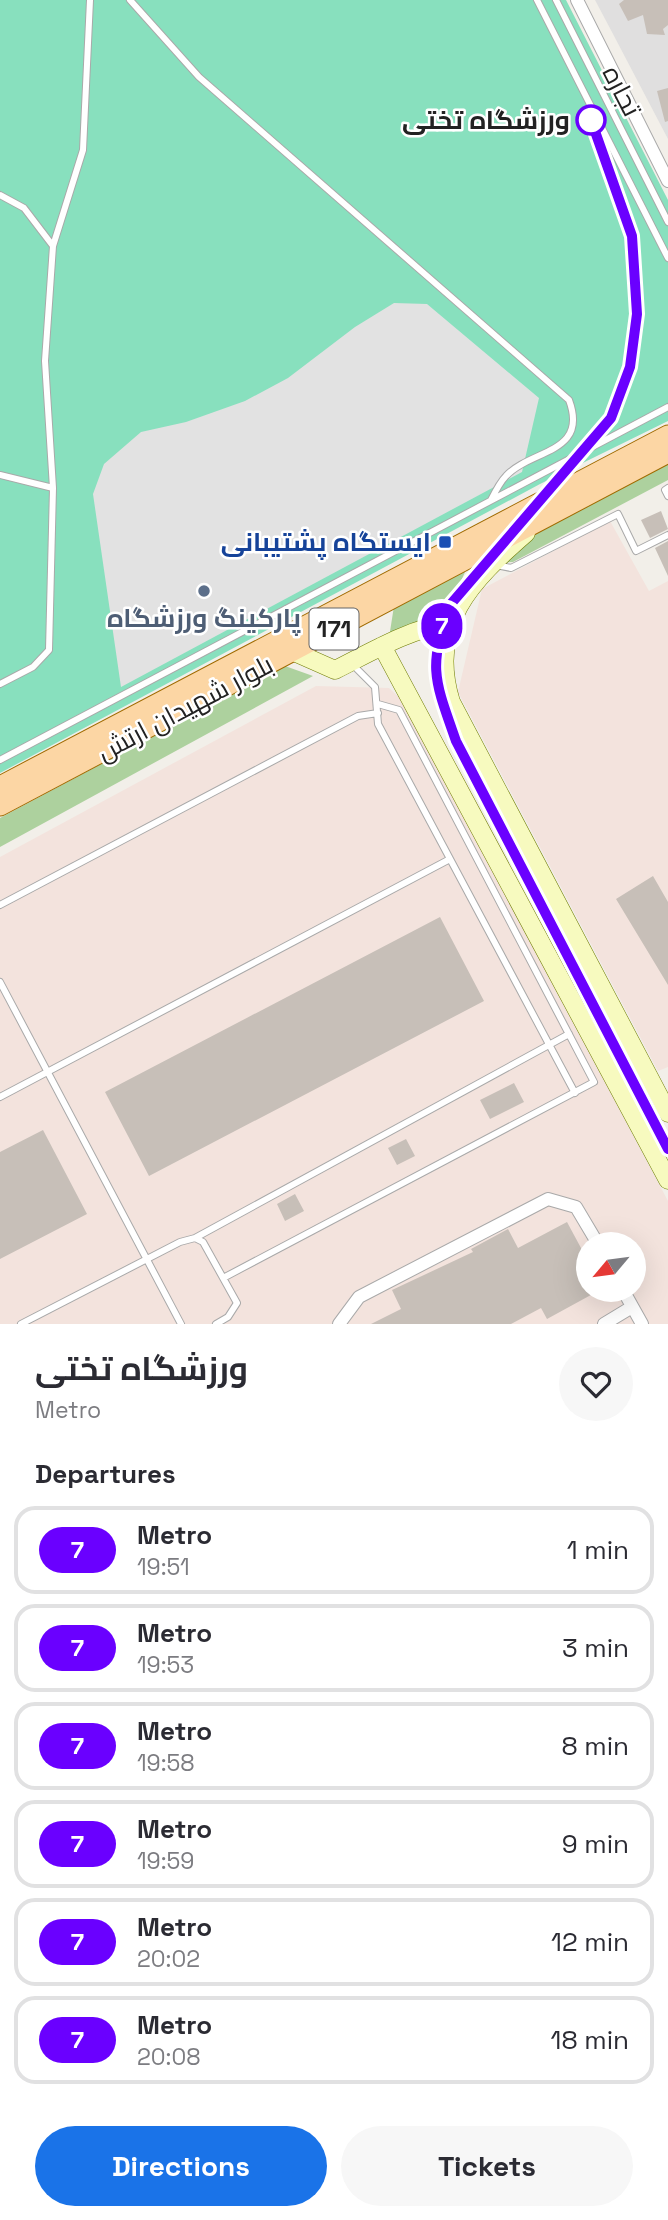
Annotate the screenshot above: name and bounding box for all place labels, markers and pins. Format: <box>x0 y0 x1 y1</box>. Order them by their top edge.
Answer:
place label: ورزشگاه تختی <box>402 103 570 137</box>
marker: ورزشگاه تختی <box>576 105 606 135</box>
place label: ایستگاه پشتیبانی <box>221 525 431 560</box>
marker: ایستگاه پشتیبانی <box>437 534 453 550</box>
marker: پارکینگ ورزشگاه <box>196 583 212 599</box>
place label: پارکینگ ورزشگاه <box>107 601 301 636</box>

